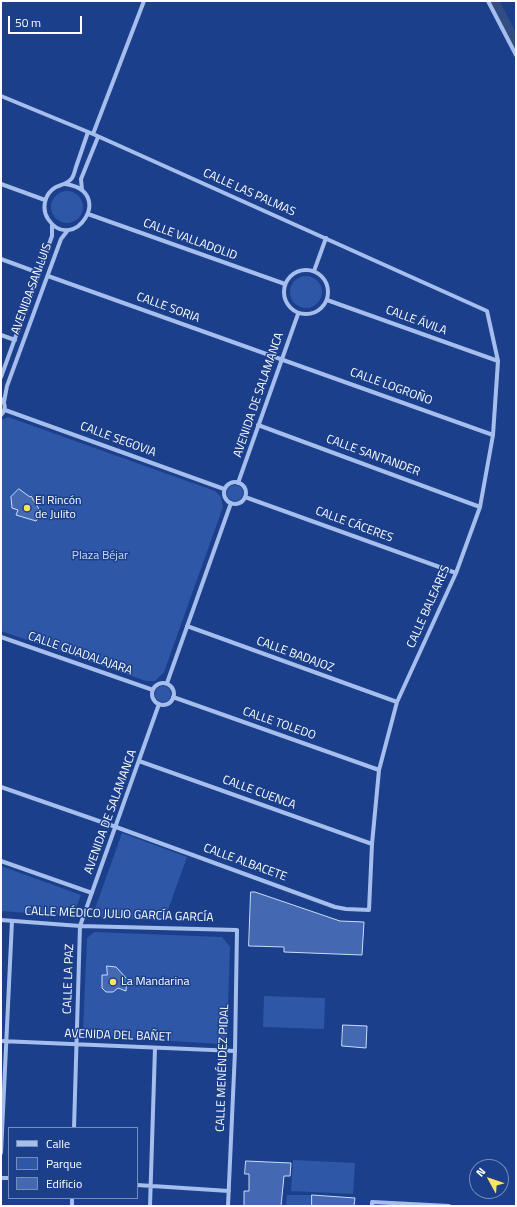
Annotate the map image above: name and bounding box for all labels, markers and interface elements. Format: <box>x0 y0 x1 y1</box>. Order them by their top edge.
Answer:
scale bar <box>10 8 84 34</box>
text: 50 m <box>15 13 41 32</box>
street label: CALLE LAS PALMAS <box>201 166 297 220</box>
street label: CALLE VALLADOLID <box>141 216 239 264</box>
street label: AVENIDA SAN LUIS <box>9 241 55 337</box>
street label: CALLE SORIA <box>134 290 202 326</box>
street label: CALLE ÁVILA <box>383 303 449 339</box>
street label: AVENIDA DE SALAMANCA <box>231 331 287 459</box>
street label: CALLE LOGROÑO <box>348 365 434 409</box>
street label: CALLE SEGOVIA <box>78 420 158 460</box>
street label: CALLE SANTANDER <box>324 432 422 480</box>
place label: El Rincón de Julito <box>35 494 81 522</box>
marker: El Rincón de Julito <box>22 503 32 513</box>
street label: CALLE CÁCERES <box>313 504 395 546</box>
park label: Plaza Béjar <box>72 549 128 563</box>
street label: CALLE BALEARES <box>404 563 454 651</box>
street label: CALLE GUADALAJARA <box>26 629 134 679</box>
street label: CALLE BADAJOZ <box>254 634 336 676</box>
street label: CALLE TOLEDO <box>240 705 318 743</box>
street label: AVENIDA DE SALAMANCA <box>82 748 140 876</box>
street label: CALLE CUENCA <box>220 773 298 813</box>
street label: CALLE ALBACETE <box>201 841 289 885</box>
street label: CALLE MÉDICO JULIO GARCÍA GARCÍA <box>24 905 214 925</box>
street label: CALLE LA PAZ <box>61 944 77 1014</box>
place label: La Mandarina <box>121 975 190 989</box>
marker: La Mandarina <box>108 977 118 987</box>
street label: CALLE MENÉNDEZ PIDAL <box>214 1004 232 1132</box>
street label: AVENIDA DEL BAÑET <box>64 1027 172 1045</box>
legend <box>8 1127 138 1199</box>
text: Calle <box>46 1134 70 1153</box>
text: Parque <box>46 1154 82 1173</box>
north arrow <box>469 1159 509 1199</box>
text: N <box>472 1164 489 1180</box>
text: Edificio <box>46 1174 82 1193</box>

